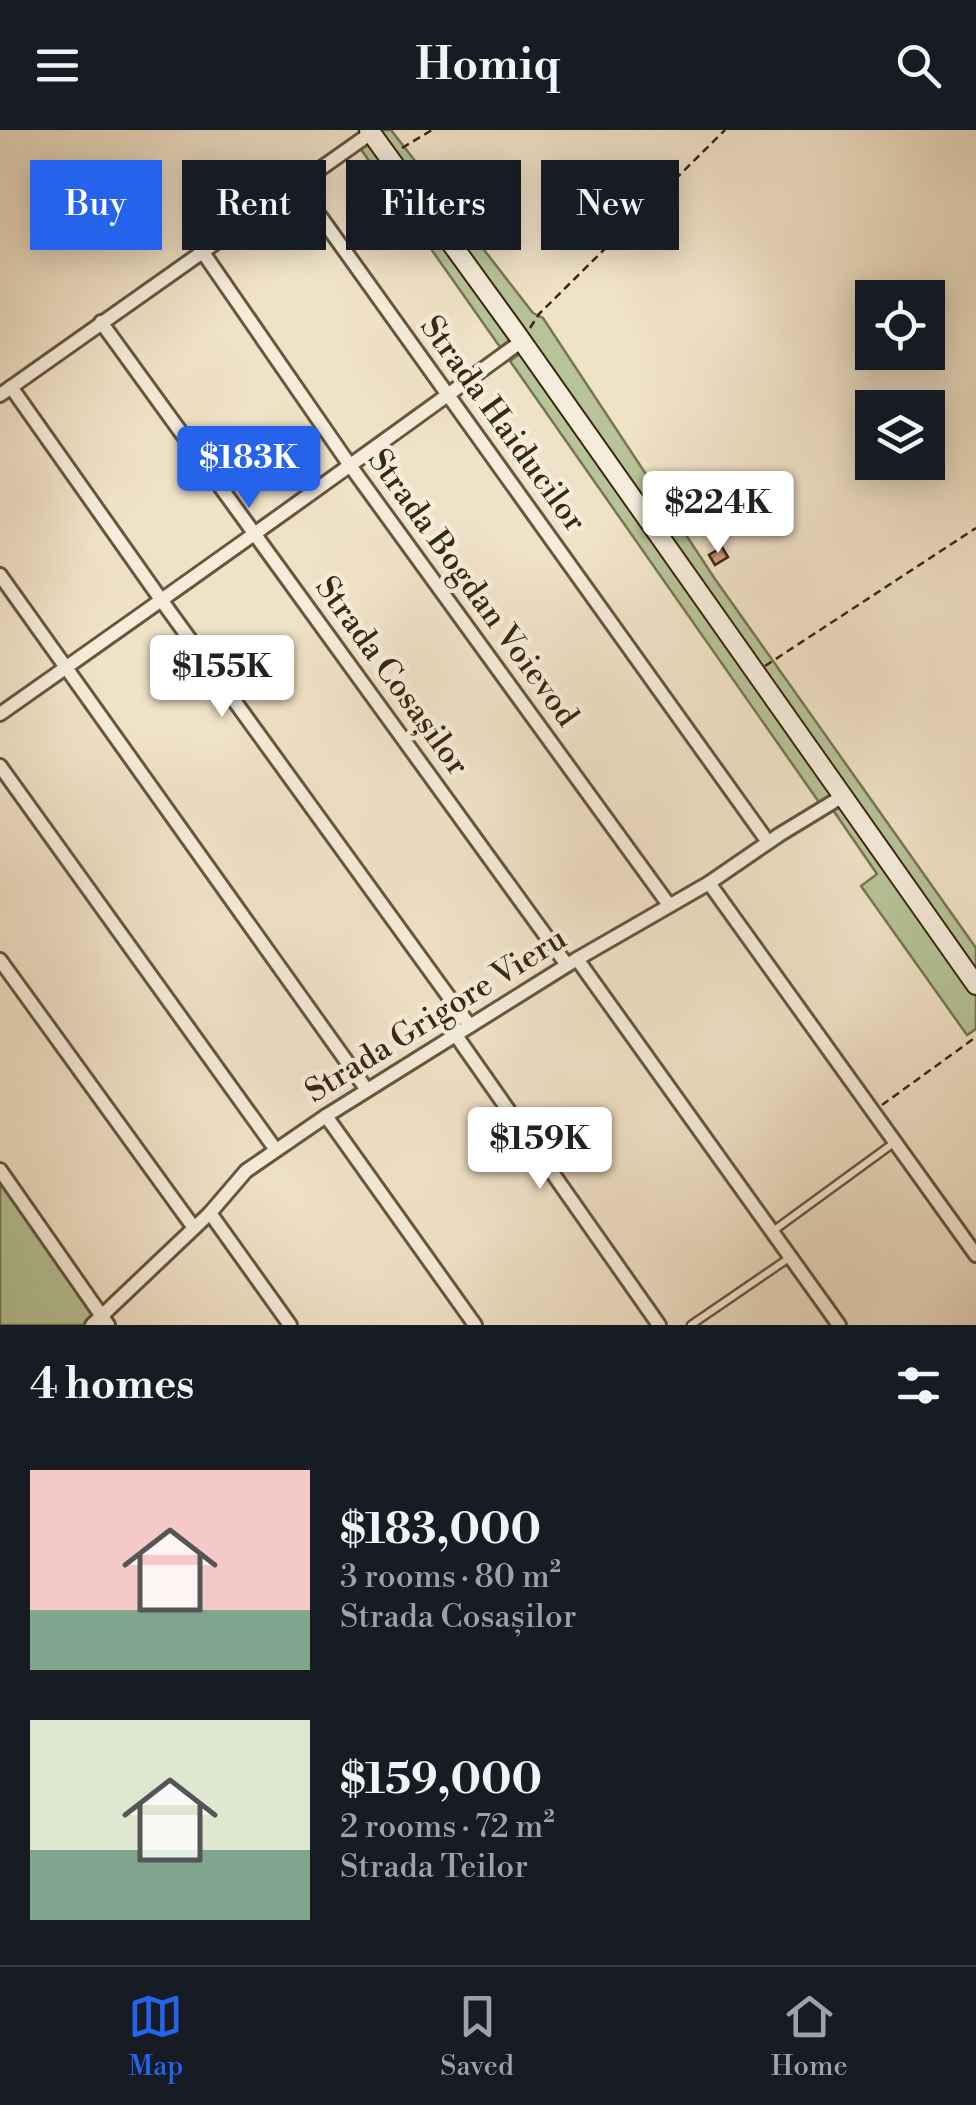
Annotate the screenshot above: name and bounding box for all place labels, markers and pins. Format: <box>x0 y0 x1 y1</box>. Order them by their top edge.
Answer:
pin: $183K <box>179 426 319 511</box>
pin: $224K <box>648 471 788 556</box>
pin: $155K <box>152 635 292 720</box>
pin: $159K <box>470 1107 610 1192</box>

